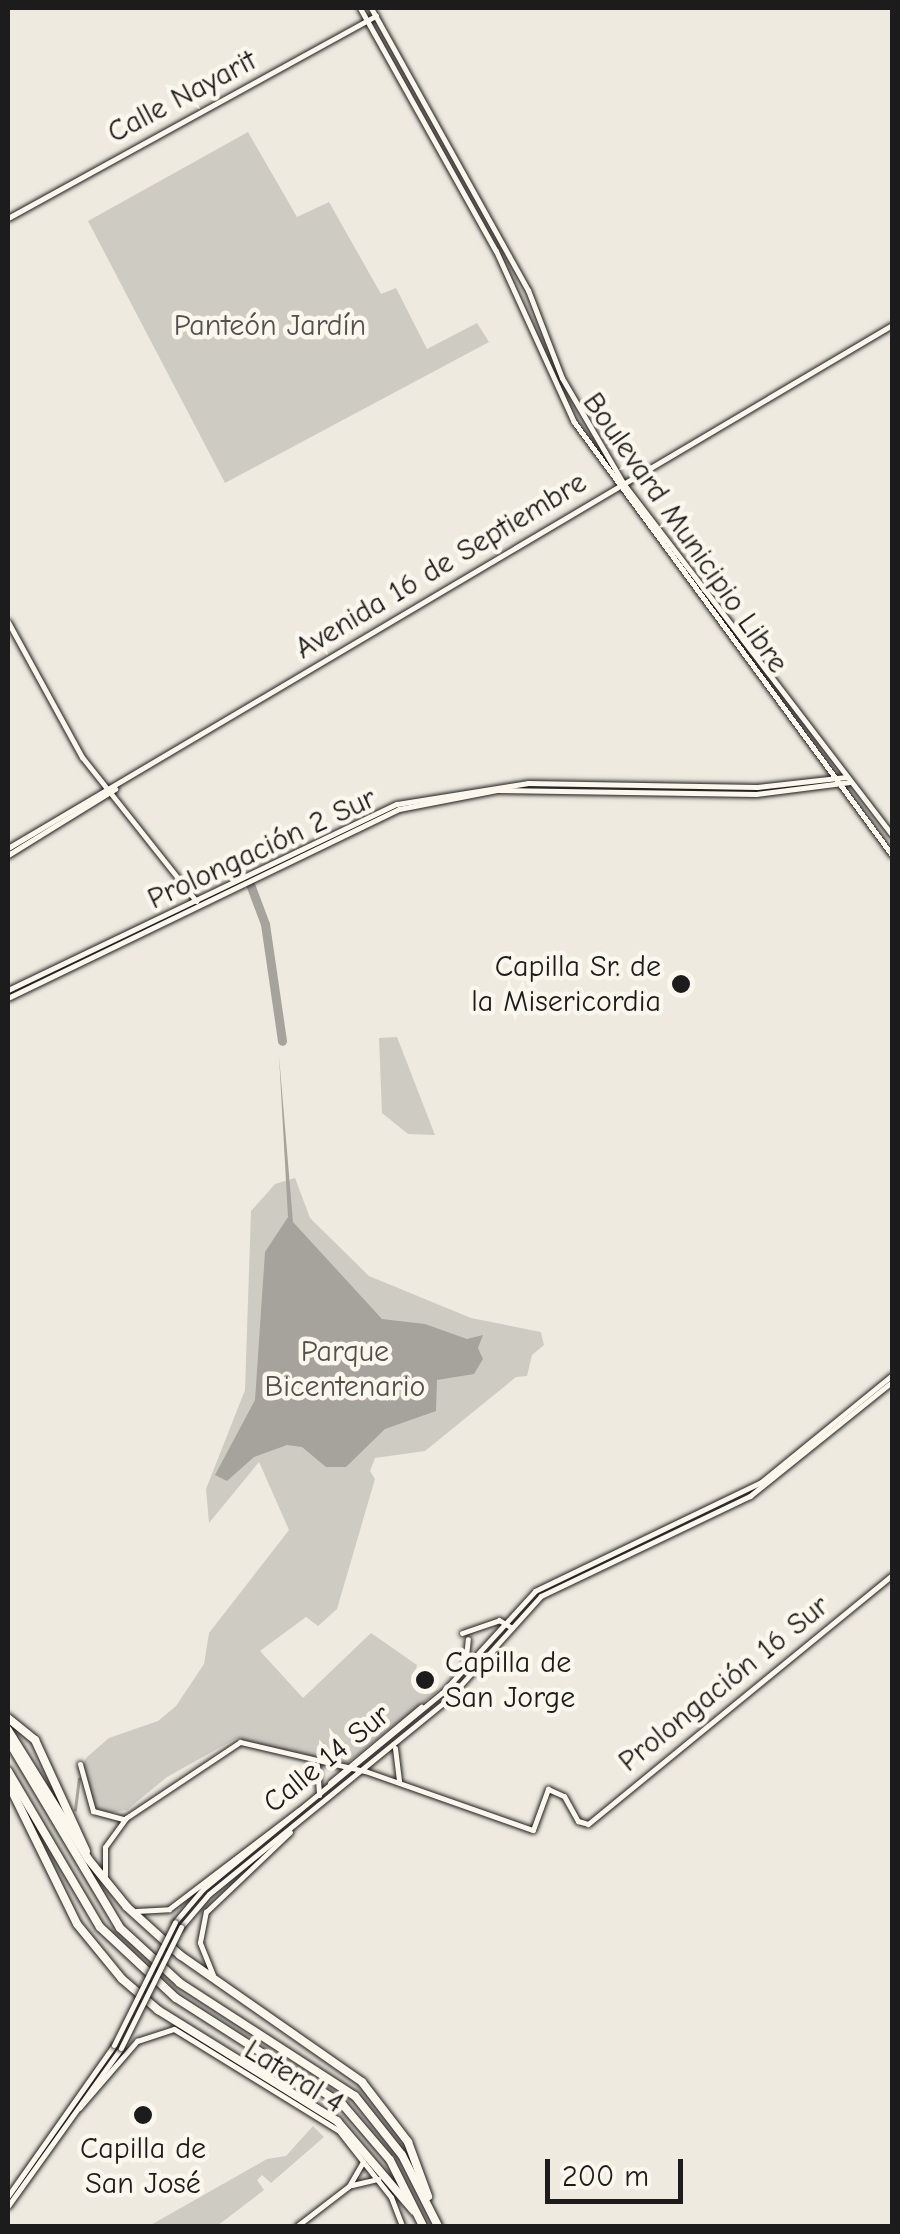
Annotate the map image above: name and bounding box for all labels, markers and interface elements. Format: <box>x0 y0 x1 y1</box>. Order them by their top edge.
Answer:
street label: Calle Nayarit <box>102 43 262 151</box>
park label: Panteón Jardín <box>174 308 366 344</box>
street label: Boulevard Municipio Libre <box>575 386 795 680</box>
street label: Avenida 16 de Septiembre <box>289 465 593 667</box>
street label: Prolongación 2 Sur <box>142 780 382 918</box>
place label: Capilla Sr. de la Misericordia <box>471 949 661 1020</box>
marker: Capilla Sr. de la Misericordia <box>670 973 692 995</box>
park label: Parque Bicentenario <box>265 1334 425 1404</box>
street label: Prolongación 16 Sur <box>612 1588 836 1780</box>
place label: Capilla de San Jorge <box>445 1645 575 1716</box>
marker: Capilla de San Jorge <box>414 1669 436 1691</box>
street label: Calle 14 Sur <box>257 1697 397 1821</box>
street label: Lateral 4 <box>238 2032 350 2122</box>
marker: Capilla de San José <box>132 2104 154 2126</box>
place label: Capilla de San José <box>80 2131 206 2202</box>
scale bar <box>550 2139 688 2201</box>
text: 200 m <box>562 2159 649 2194</box>

